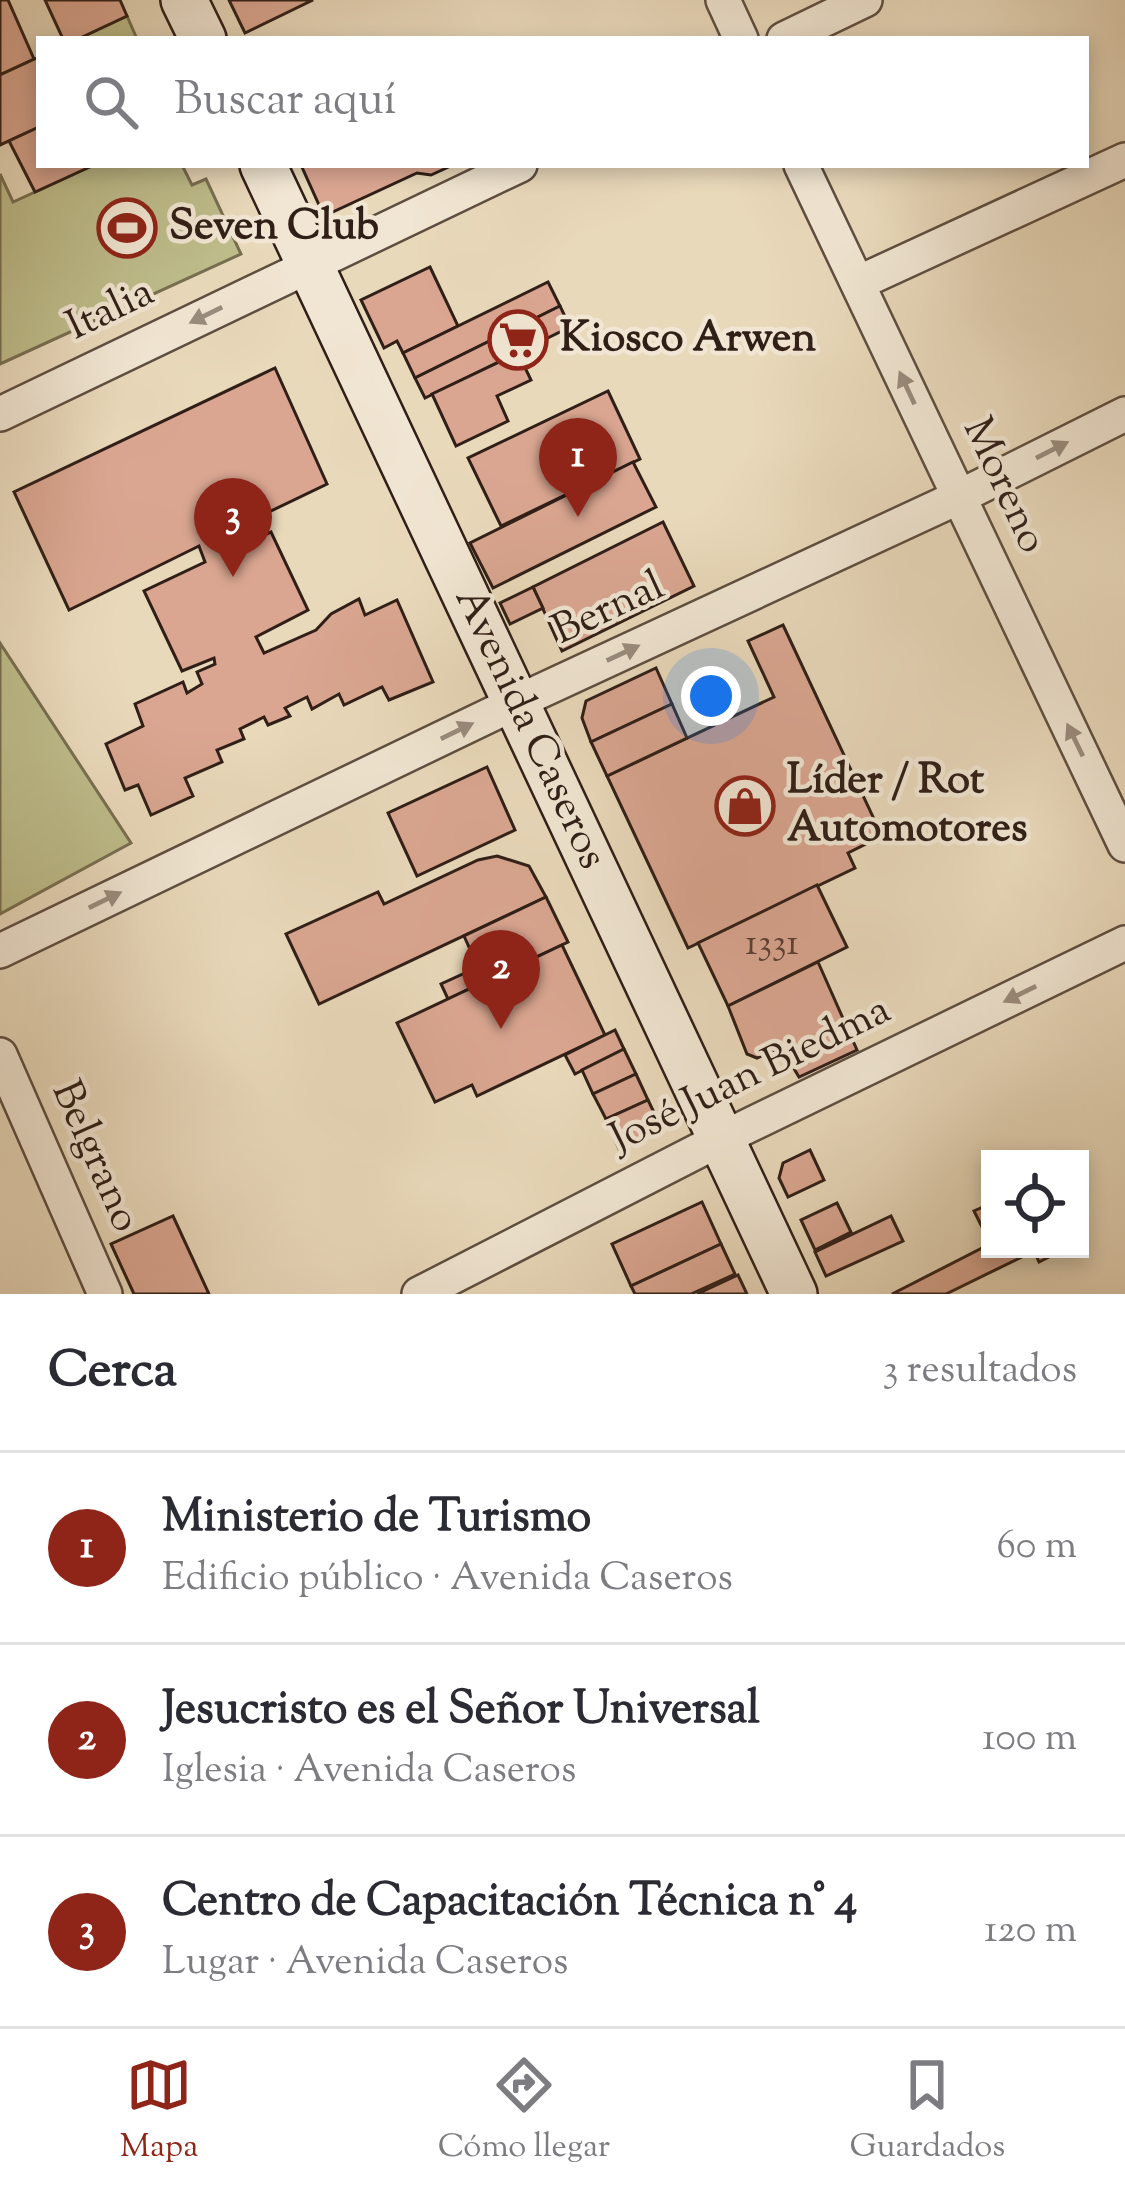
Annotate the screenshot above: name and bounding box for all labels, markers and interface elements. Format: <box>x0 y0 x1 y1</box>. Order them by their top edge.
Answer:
search box <box>36 36 1089 168</box>
icon: search <box>78 69 144 135</box>
text: Buscar aquí <box>174 70 396 135</box>
sports icon: Seven Club <box>96 197 158 259</box>
place label: Seven Club <box>169 198 379 258</box>
street label: Italia <box>57 264 165 358</box>
one-way arrow <box>188 305 223 325</box>
supermarket icon: Kiosco Arwen <box>487 309 549 371</box>
place label: Kiosco Arwen <box>560 310 816 370</box>
one-way arrow <box>897 370 917 405</box>
street label: Moreno <box>945 408 1061 564</box>
pin: 1 <box>539 418 617 517</box>
one-way arrow <box>1034 441 1069 461</box>
pin: 3 <box>194 478 272 577</box>
street label: Bernal <box>543 558 675 662</box>
street label: Avenida Caseros <box>437 578 621 880</box>
one-way arrow <box>606 643 641 663</box>
your location <box>681 666 741 726</box>
one-way arrow <box>440 721 475 741</box>
one-way arrow <box>1065 722 1085 757</box>
place label: Líder / Rot Automotores <box>787 752 1027 860</box>
shop icon: Líder / Rot Automotores <box>714 775 776 837</box>
one-way arrow <box>88 890 123 910</box>
house number: 1331 <box>745 919 799 971</box>
pin: 2 <box>462 930 540 1029</box>
street label: José Juan Biedma <box>599 982 901 1171</box>
one-way arrow <box>1002 984 1037 1004</box>
street label: Belgrano <box>34 1072 154 1242</box>
map controls <box>981 1150 1089 1258</box>
button: locate <box>981 1150 1089 1258</box>
text: Cerca <box>48 1336 177 1409</box>
text: 3 resultados <box>883 1344 1077 1400</box>
text: Ministerio de Turismo <box>162 1487 591 1552</box>
text: 1 <box>80 1520 94 1576</box>
text: 60 m <box>996 1520 1077 1576</box>
text: Edificio público · Avenida Caseros <box>162 1552 733 1608</box>
text: Jesucristo es el Señor Universal <box>162 1679 760 1744</box>
text: 2 <box>78 1712 96 1768</box>
text: 100 m <box>982 1712 1077 1768</box>
text: Iglesia · Avenida Caseros <box>162 1744 576 1800</box>
text: Centro de Capacitación Técnica n° 4 <box>162 1871 857 1936</box>
text: 3 <box>79 1904 95 1960</box>
text: 120 m <box>984 1904 1077 1960</box>
text: Lugar · Avenida Caseros <box>162 1936 568 1992</box>
tab: Mapa <box>120 2052 198 2172</box>
tab: Cómo llegar <box>438 2052 610 2172</box>
tab: Guardados <box>849 2052 1005 2172</box>

